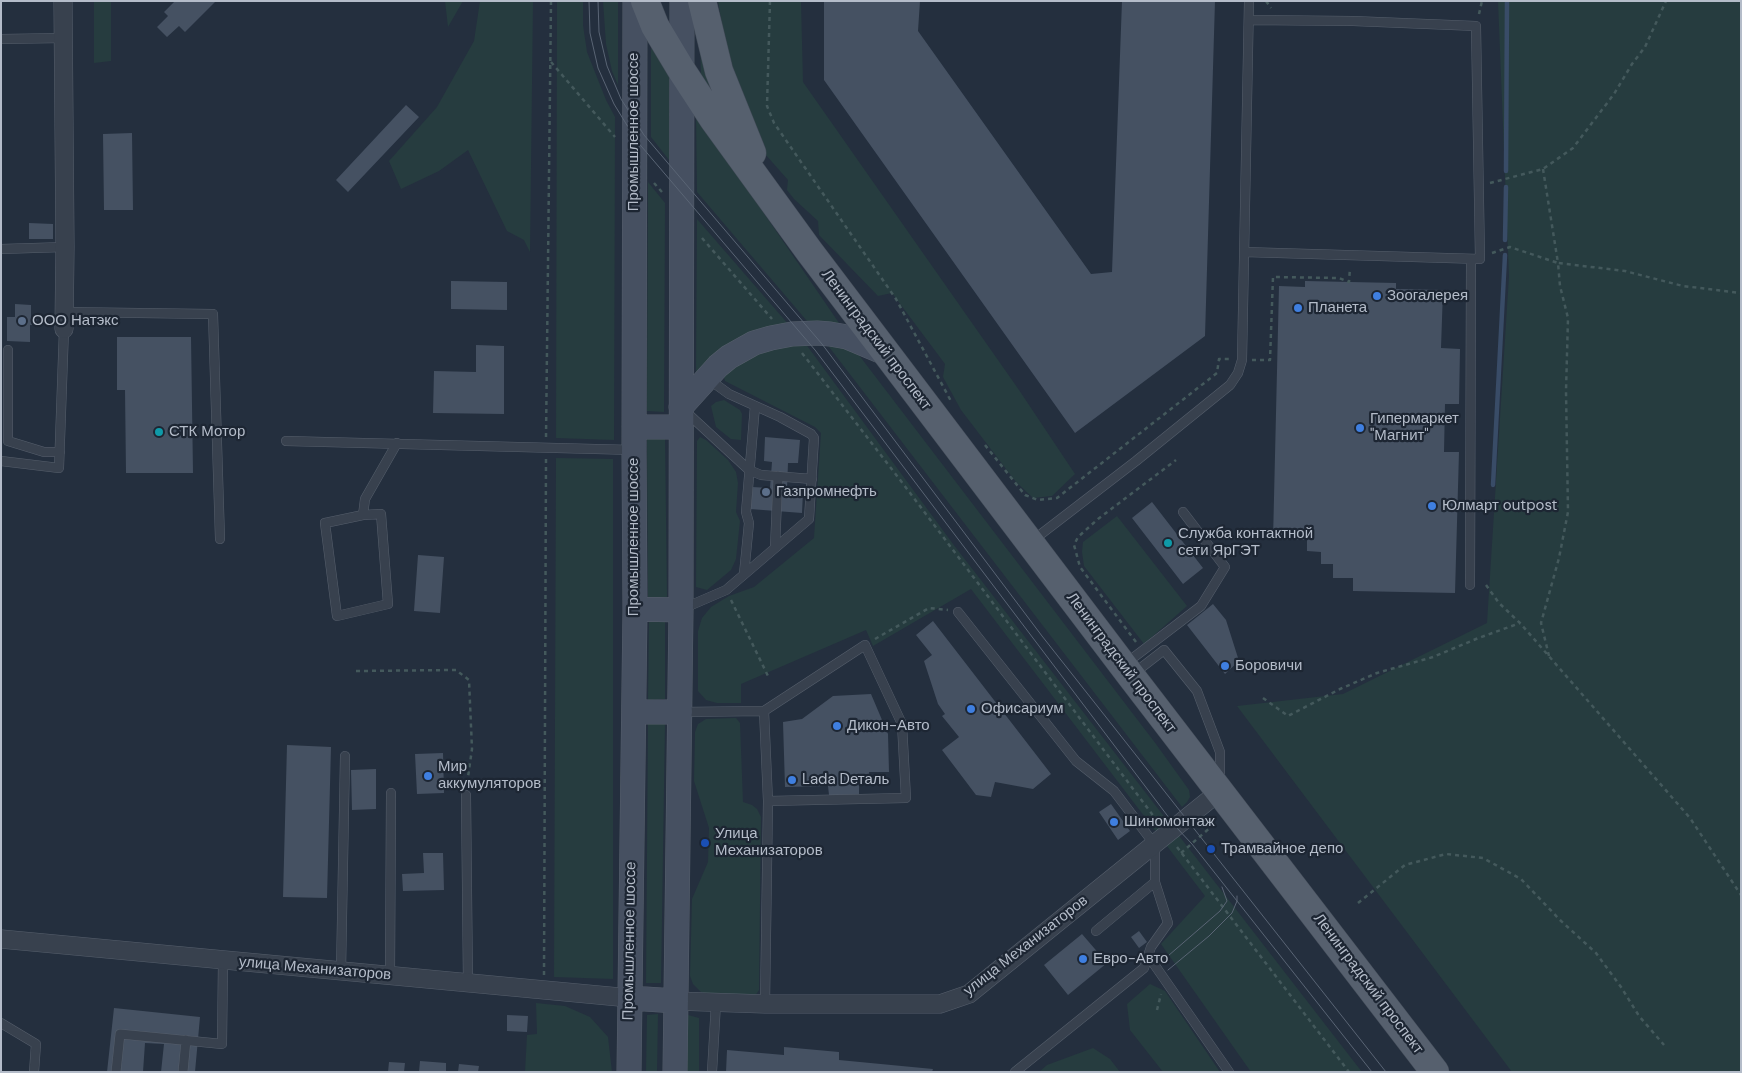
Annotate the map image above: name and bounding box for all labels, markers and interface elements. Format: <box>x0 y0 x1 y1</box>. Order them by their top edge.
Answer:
street label: Промышленное шоссе <box>625 53 643 211</box>
street label: Ленинградский проспект <box>817 266 935 414</box>
place label: Зоогалерея <box>1387 287 1468 305</box>
marker: Зоогалерея <box>1371 290 1383 302</box>
place label: Планета <box>1308 299 1367 317</box>
marker: Планета <box>1292 302 1304 314</box>
place label: ООО Натэкс <box>32 312 119 330</box>
marker: ООО Натэкс <box>16 315 28 327</box>
place label: Гипермаркет "Магнит" <box>1370 410 1459 445</box>
marker: Гипермаркет "Магнит" <box>1354 422 1366 434</box>
place label: СТК Мотор <box>169 423 245 441</box>
marker: СТК Мотор <box>153 426 165 438</box>
street label: Промышленное шоссе <box>625 458 643 616</box>
place label: Газпромнефть <box>776 483 877 501</box>
marker: Газпромнефть <box>760 486 772 498</box>
place label: Юлмарт outpost <box>1442 497 1557 515</box>
marker: Юлмарт outpost <box>1426 500 1438 512</box>
place label: Служба контактной сети ЯрГЭТ <box>1178 525 1313 560</box>
marker: Служба контактной сети ЯрГЭТ <box>1162 537 1174 549</box>
street label: Ленинградский проспект <box>1062 589 1180 737</box>
place label: Боровичи <box>1235 657 1302 675</box>
marker: Боровичи <box>1219 660 1231 672</box>
place label: Офисариум <box>981 700 1064 718</box>
marker: Офисариум <box>965 703 977 715</box>
place label: Дикон-Авто <box>847 717 930 735</box>
marker: Дикон-Авто <box>831 720 843 732</box>
place label: Мир аккумуляторов <box>438 758 541 793</box>
marker: Мир аккумуляторов <box>422 770 434 782</box>
place label: Lada Dеталь <box>802 771 889 789</box>
marker: Lada Dеталь <box>786 774 798 786</box>
place label: Шиномонтаж <box>1124 813 1215 831</box>
marker: Шиномонтаж <box>1108 816 1120 828</box>
place label: Улица Механизаторов <box>715 825 823 860</box>
marker: Улица Механизаторов <box>699 837 711 849</box>
place label: Трамвайное депо <box>1221 840 1343 858</box>
marker: Трамвайное депо <box>1205 843 1217 855</box>
street label: Промышленное шоссе <box>620 862 640 1020</box>
street label: улица Механизаторов <box>960 892 1092 1000</box>
street label: Ленинградский проспект <box>1309 910 1427 1058</box>
place label: Евро-Авто <box>1093 950 1168 968</box>
street label: улица Механизаторов <box>238 953 392 985</box>
marker: Евро-Авто <box>1077 953 1089 965</box>

